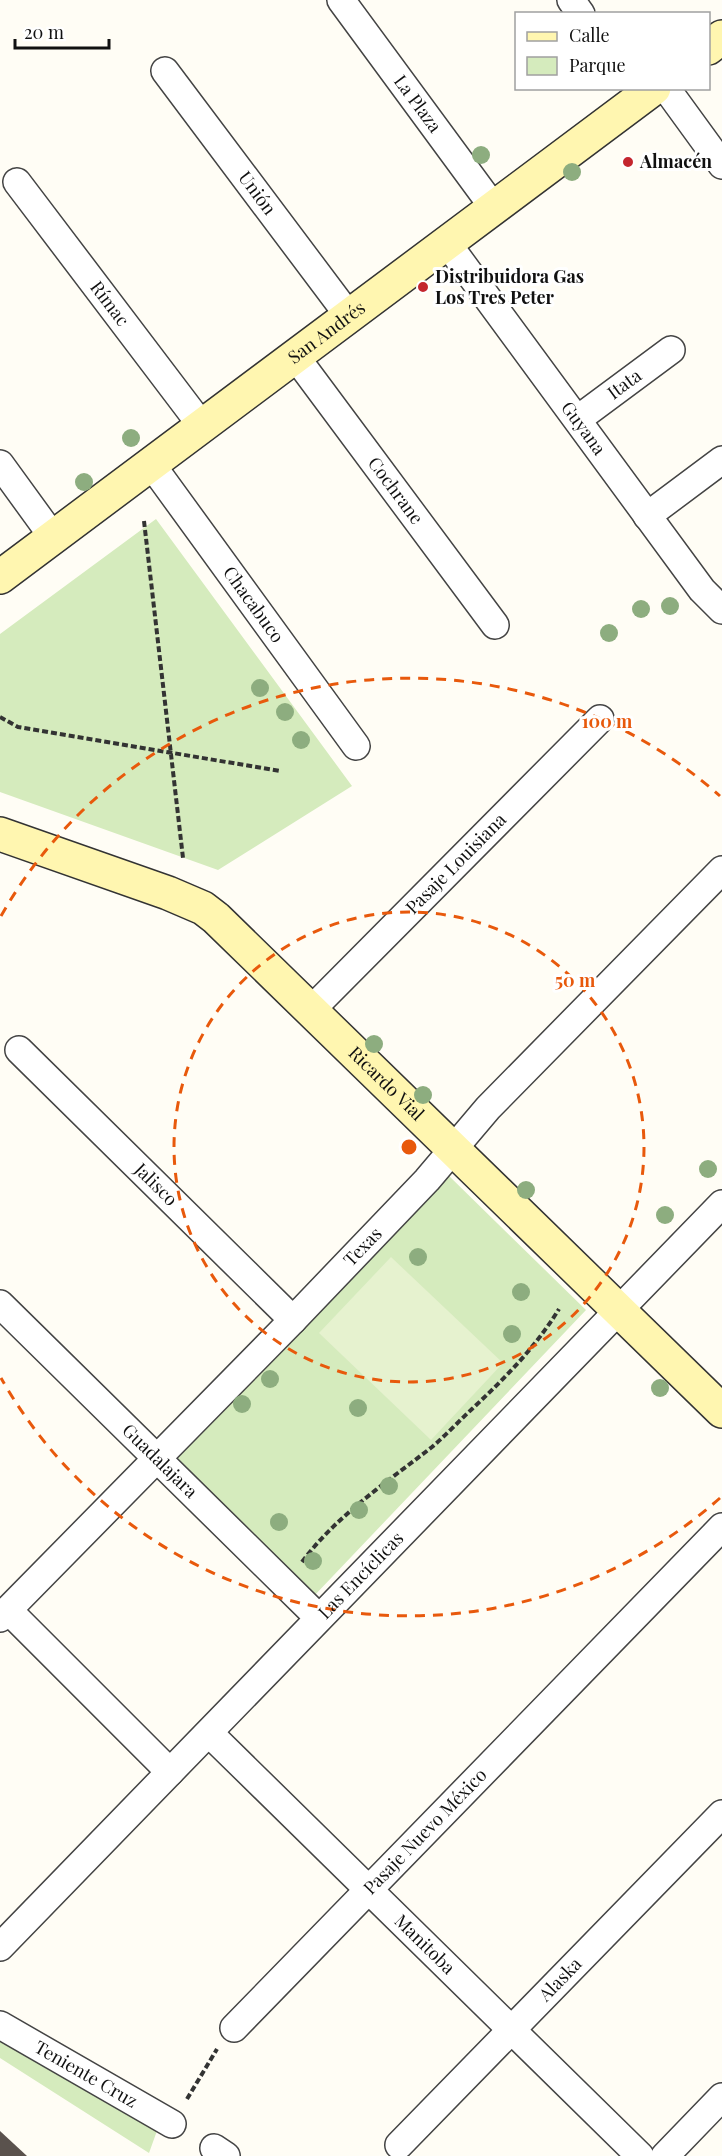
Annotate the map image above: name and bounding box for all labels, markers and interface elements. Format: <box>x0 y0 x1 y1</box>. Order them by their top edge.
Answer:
scale bar <box>15 12 110 50</box>
legend <box>515 12 710 90</box>
text: 20 m <box>24 20 64 44</box>
text: Calle <box>569 23 610 47</box>
text: Parque <box>569 53 626 77</box>
street label: La Plaza <box>389 70 447 137</box>
place label: Almacén <box>639 149 712 173</box>
marker: Almacén <box>621 155 635 169</box>
street label: Unión <box>233 166 282 220</box>
place label: Distribuidora Gas Los Tres Peter <box>435 264 584 309</box>
street label: Rímac <box>85 276 135 331</box>
marker: Distribuidora Gas Los Tres Peter <box>416 280 430 294</box>
street label: San Andrés <box>283 295 370 369</box>
street label: Itata <box>602 363 646 404</box>
street label: Guyana <box>556 396 612 459</box>
street label: Cochrane <box>363 452 429 529</box>
street label: Chacabuco <box>218 561 290 647</box>
text: 100 m <box>582 709 633 733</box>
street label: Pasaje Louisiana <box>400 807 511 919</box>
text: 50 m <box>555 968 596 992</box>
street label: Ricardo Vial <box>344 1041 430 1125</box>
centre of rings <box>399 1137 419 1157</box>
street label: Jalisco <box>129 1157 183 1211</box>
street label: Texas <box>338 1222 387 1271</box>
street label: Guadalajara <box>118 1418 203 1503</box>
street label: Las Encíclicas <box>312 1526 408 1624</box>
street label: Pasaje Nuevo México <box>358 1763 491 1899</box>
street label: Manitoba <box>390 1909 461 1979</box>
street label: Alaska <box>532 1952 586 2007</box>
street label: Teniente Cruz <box>31 2034 142 2113</box>

